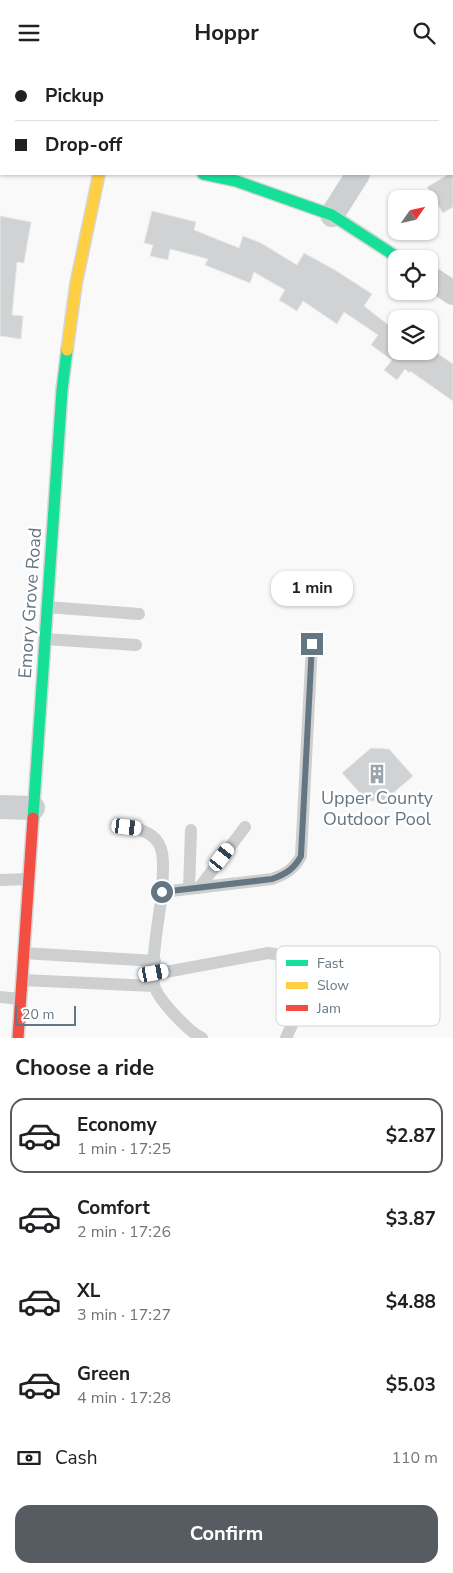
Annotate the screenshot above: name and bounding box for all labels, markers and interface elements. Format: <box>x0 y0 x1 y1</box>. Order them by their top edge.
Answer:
text: Hoppr <box>194 18 259 48</box>
icon: menu <box>15 19 43 47</box>
icon: search <box>410 19 438 47</box>
text: Pickup <box>45 83 104 109</box>
text: Drop-off <box>45 132 122 158</box>
north arrow <box>388 190 438 240</box>
map controls <box>388 190 438 360</box>
button: locate <box>388 250 438 300</box>
button: layers <box>388 310 438 360</box>
street label: Emory Grove Road <box>13 527 47 679</box>
callout: 1 min <box>271 571 353 607</box>
text: 1 min <box>291 577 333 599</box>
route end <box>301 633 323 655</box>
building icon: Upper County Outdoor Pool <box>366 763 388 785</box>
place label: Upper County Outdoor Pool <box>321 786 434 831</box>
car <box>111 818 142 836</box>
car <box>206 841 237 873</box>
route start <box>151 881 173 903</box>
legend <box>276 946 440 1026</box>
text: Fast <box>317 954 343 973</box>
car <box>137 963 170 983</box>
text: Slow <box>317 976 349 995</box>
text: Jam <box>316 999 341 1018</box>
scale bar <box>15 1003 76 1026</box>
text: 20 m <box>22 1005 54 1024</box>
text: Choose a ride <box>15 1053 154 1083</box>
text: Economy <box>77 1112 157 1138</box>
icon: car <box>17 1113 62 1158</box>
text: $2.87 <box>386 1123 436 1149</box>
text: 1 min · 17:25 <box>77 1138 171 1160</box>
text: Comfort <box>77 1195 150 1221</box>
icon: car <box>17 1196 62 1241</box>
text: $3.87 <box>386 1206 436 1232</box>
text: 2 min · 17:26 <box>77 1221 171 1243</box>
text: XL <box>77 1278 100 1304</box>
icon: car <box>17 1279 62 1324</box>
text: $4.88 <box>386 1289 436 1315</box>
text: 3 min · 17:27 <box>77 1304 171 1326</box>
text: Green <box>77 1361 130 1387</box>
icon: car <box>17 1362 62 1407</box>
text: $5.03 <box>386 1372 436 1398</box>
text: 4 min · 17:28 <box>77 1387 171 1409</box>
icon: cash <box>15 1444 43 1472</box>
text: Cash <box>55 1445 97 1471</box>
text: 110 m <box>391 1447 438 1469</box>
button: Confirm <box>15 1505 438 1563</box>

